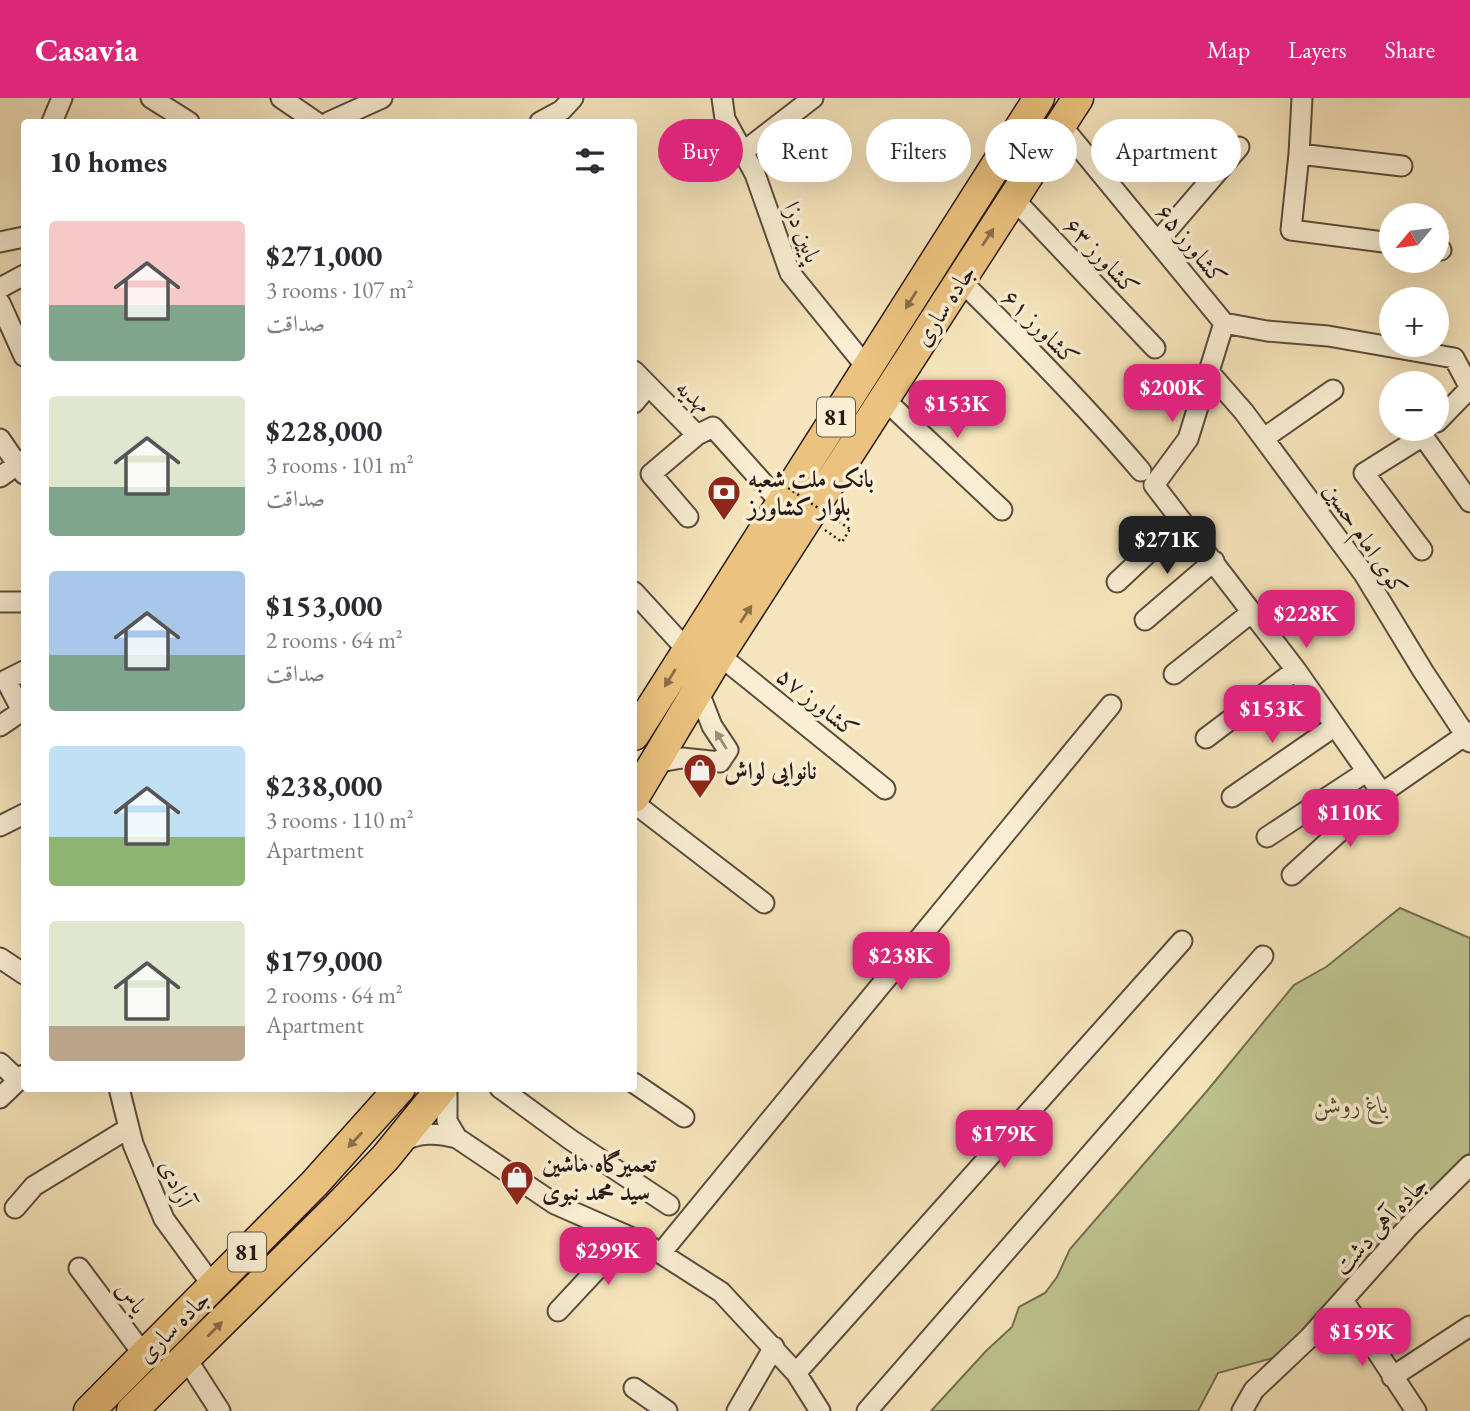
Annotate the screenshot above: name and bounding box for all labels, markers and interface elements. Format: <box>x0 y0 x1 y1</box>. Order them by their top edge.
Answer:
text: Casavia <box>35 28 138 71</box>
text: Map <box>1207 34 1250 65</box>
text: Layers <box>1288 34 1347 65</box>
text: Share <box>1385 34 1435 65</box>
chip: Buy <box>658 119 743 182</box>
chip: Rent <box>757 119 852 182</box>
chip: Filters <box>866 119 971 182</box>
chip: New <box>985 119 1077 182</box>
chip: Apartment <box>1091 119 1241 182</box>
text: 10 homes <box>49 142 167 181</box>
icon: filters <box>571 142 609 180</box>
street label: پایین دزا <box>775 197 830 269</box>
street label: کشاورز ۶۵ <box>1150 197 1234 291</box>
north arrow <box>1379 203 1449 273</box>
map controls <box>1379 203 1449 441</box>
street label: کشاورز ۶۳ <box>1058 210 1146 302</box>
one-way arrow <box>982 227 995 247</box>
text: $271,000 <box>266 236 382 275</box>
icon: home <box>105 249 189 333</box>
street label: جاده ساری <box>906 258 982 352</box>
text: 3 rooms · 107 m² <box>266 275 414 305</box>
street label: کشاورز ۶۱ <box>996 282 1086 372</box>
button: + <box>1379 287 1449 357</box>
one-way arrow <box>905 291 918 310</box>
text: صداقت <box>266 308 325 338</box>
pin: $200K <box>1123 364 1221 424</box>
button: − <box>1379 371 1449 441</box>
street label: مهدیه <box>670 372 718 420</box>
text: $200K <box>1140 372 1204 402</box>
pin: $153K <box>908 380 1006 440</box>
text: $153K <box>925 388 989 418</box>
road number: 81 <box>817 398 855 436</box>
text: $228,000 <box>266 411 382 450</box>
icon: home <box>105 424 189 508</box>
text: 3 rooms · 101 m² <box>266 450 414 480</box>
place label: بانک ملت شعبه بلوار کشاورز <box>745 463 874 522</box>
bank icon: بانک ملت شعبه بلوار کشاورز <box>705 473 743 522</box>
street label: کوی امام حسین <box>1312 476 1415 605</box>
text: صداقت <box>266 483 325 513</box>
pin: $271K <box>1118 517 1216 576</box>
text: $271K <box>1135 524 1199 554</box>
text: $153,000 <box>266 586 382 625</box>
pin: $228K <box>1257 590 1355 650</box>
text: $228K <box>1274 598 1338 628</box>
icon: home <box>105 599 189 683</box>
one-way arrow <box>739 604 752 623</box>
text: 2 rooms · 64 m² <box>266 625 403 655</box>
text: صداقت <box>266 658 325 688</box>
street label: کشاورز ۵۷ <box>771 660 865 744</box>
one-way arrow <box>663 668 676 687</box>
pin: $153K <box>1223 686 1321 745</box>
text: $153K <box>1240 693 1304 723</box>
one-way arrow <box>715 731 727 750</box>
shop icon: نانوایی لواش <box>681 751 719 800</box>
place label: نانوایی لواش <box>724 755 817 787</box>
text: $238,000 <box>266 766 382 805</box>
icon: home <box>105 774 189 858</box>
pin: $110K <box>1301 790 1399 849</box>
text: $110K <box>1318 797 1382 827</box>
text: 3 rooms · 110 m² <box>266 805 414 835</box>
text: Apartment <box>266 835 364 865</box>
pin: $238K <box>852 932 950 992</box>
text: $238K <box>869 940 933 970</box>
text: $179,000 <box>266 941 382 980</box>
icon: home <box>105 949 189 1033</box>
text: 2 rooms · 64 m² <box>266 980 403 1010</box>
text: Apartment <box>266 1010 364 1040</box>
park label: باغ روشن <box>1313 1089 1389 1125</box>
pin: $179K <box>955 1110 1053 1170</box>
text: $179K <box>972 1118 1036 1148</box>
one-way arrow <box>348 1131 364 1148</box>
place label: تعمیرگاه ماشین سید محمد نبوی <box>542 1148 657 1207</box>
street label: آزادی <box>153 1154 202 1214</box>
shop icon: تعمیرگاه ماشین سید محمد نبوی <box>498 1158 536 1207</box>
street label: جاده آهی دشت <box>1326 1169 1434 1281</box>
pin: $299K <box>559 1228 657 1287</box>
road number: 81 <box>228 1232 266 1272</box>
text: $299K <box>576 1235 640 1265</box>
street label: یاس <box>109 1274 155 1321</box>
street label: جاده ساری <box>130 1283 216 1369</box>
pin: $159K <box>1313 1308 1411 1368</box>
text: $159K <box>1330 1316 1394 1346</box>
one-way arrow <box>206 1321 223 1337</box>

